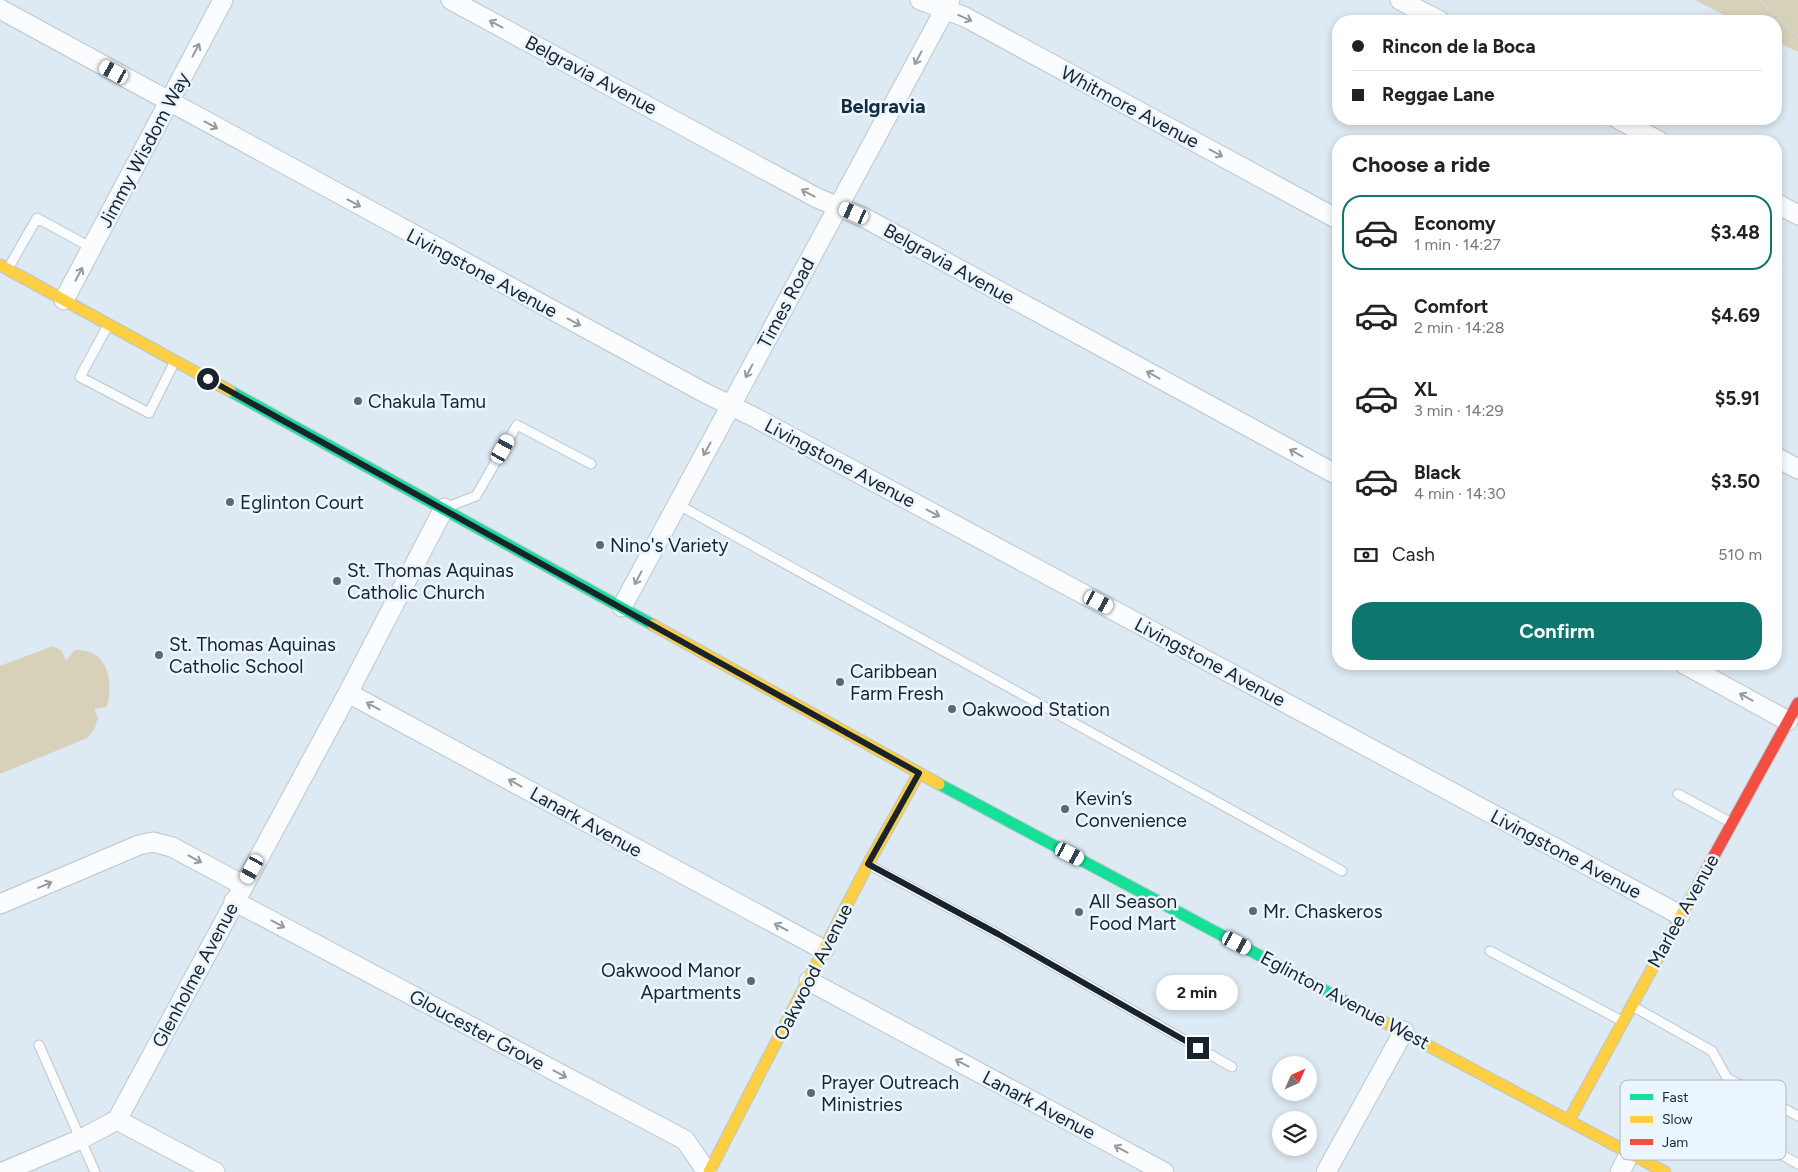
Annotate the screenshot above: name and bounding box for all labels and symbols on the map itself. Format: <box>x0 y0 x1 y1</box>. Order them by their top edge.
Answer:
one-way arrow <box>957 13 972 23</box>
one-way arrow <box>489 19 504 29</box>
street label: Belgravia Avenue <box>521 31 661 119</box>
one-way arrow <box>192 43 201 58</box>
one-way arrow <box>913 51 923 66</box>
car <box>97 58 130 86</box>
street label: Whitmore Avenue <box>1057 61 1203 153</box>
street label: Jimmy Wisdom Way <box>93 68 195 232</box>
district label: Belgravia <box>840 94 926 118</box>
one-way arrow <box>203 121 218 131</box>
one-way arrow <box>1208 148 1223 158</box>
one-way arrow <box>801 188 816 198</box>
one-way arrow <box>346 198 361 208</box>
car <box>837 200 870 226</box>
street label: Belgravia Avenue <box>879 218 1019 310</box>
street label: Livingstone Avenue <box>403 224 561 322</box>
street label: Times Road <box>753 254 819 352</box>
one-way arrow <box>74 267 84 282</box>
one-way arrow <box>566 317 581 327</box>
one-way arrow <box>744 363 754 378</box>
route start <box>197 368 219 390</box>
one-way arrow <box>1146 370 1161 379</box>
place label: Chakula Tamu <box>368 390 486 413</box>
marker: Chakula Tamu <box>352 395 364 407</box>
street label: Livingstone Avenue <box>761 414 919 512</box>
car <box>489 432 516 466</box>
one-way arrow <box>702 442 712 457</box>
one-way arrow <box>1289 448 1304 457</box>
place label: Eglinton Court <box>240 491 364 514</box>
marker: Eglinton Court <box>224 496 236 508</box>
one-way arrow <box>926 508 941 518</box>
place label: Nino's Variety <box>610 534 729 557</box>
marker: Nino's Variety <box>594 539 606 551</box>
place label: St. Thomas Aquinas Catholic Church <box>347 559 514 604</box>
one-way arrow <box>632 570 642 585</box>
marker: St. Thomas Aquinas Catholic Church <box>331 575 343 587</box>
car <box>1082 588 1115 616</box>
street label: Livingstone Avenue <box>1131 613 1289 711</box>
place label: St. Thomas Aquinas Catholic School <box>169 633 336 678</box>
marker: St. Thomas Aquinas Catholic School <box>153 649 165 661</box>
place label: Caribbean Farm Fresh <box>850 660 944 705</box>
marker: Caribbean Farm Fresh <box>834 676 846 688</box>
one-way arrow <box>1738 692 1753 702</box>
place label: Oakwood Station <box>962 698 1110 721</box>
one-way arrow <box>365 701 380 711</box>
marker: Oakwood Station <box>946 703 958 715</box>
one-way arrow <box>508 778 523 788</box>
street label: Lanark Avenue <box>526 782 646 862</box>
place label: Kevin’s Convenience <box>1075 787 1187 832</box>
marker: Kevin’s Convenience <box>1059 803 1071 815</box>
street label: Livingstone Avenue <box>1487 805 1645 903</box>
car <box>1053 840 1086 868</box>
street label: Marlee Avenue <box>1642 850 1724 972</box>
car <box>238 852 265 886</box>
one-way arrow <box>188 854 203 864</box>
one-way arrow <box>37 880 52 890</box>
place label: All Season Food Mart <box>1089 890 1177 935</box>
street label: Glenholme Avenue <box>147 899 243 1051</box>
street label: Oakwood Avenue <box>769 900 857 1044</box>
place label: Mr. Chaskeros <box>1263 900 1383 923</box>
marker: Mr. Chaskeros <box>1247 905 1259 917</box>
marker: All Season Food Mart <box>1073 906 1085 918</box>
one-way arrow <box>270 919 285 929</box>
one-way arrow <box>775 922 789 932</box>
car <box>1220 929 1253 957</box>
street label: Eglinton Avenue West <box>1257 946 1433 1054</box>
place label: Oakwood Manor Apartments <box>601 959 742 1004</box>
marker: Oakwood Manor Apartments <box>745 975 757 987</box>
callout: 2 min <box>1157 976 1239 1010</box>
street label: Gloucester Grove <box>405 985 549 1075</box>
route end <box>1187 1037 1209 1059</box>
north arrow <box>1272 1056 1318 1101</box>
one-way arrow <box>955 1058 970 1068</box>
street label: Lanark Avenue <box>979 1066 1099 1144</box>
one-way arrow <box>553 1069 568 1079</box>
place label: Prayer Outreach Ministries <box>821 1071 959 1116</box>
legend <box>1620 1080 1786 1160</box>
marker: Prayer Outreach Ministries <box>805 1087 817 1099</box>
text: Fast <box>1662 1089 1688 1106</box>
text: Slow <box>1662 1111 1693 1128</box>
text: Jam <box>1662 1134 1688 1151</box>
one-way arrow <box>1113 1144 1128 1154</box>

